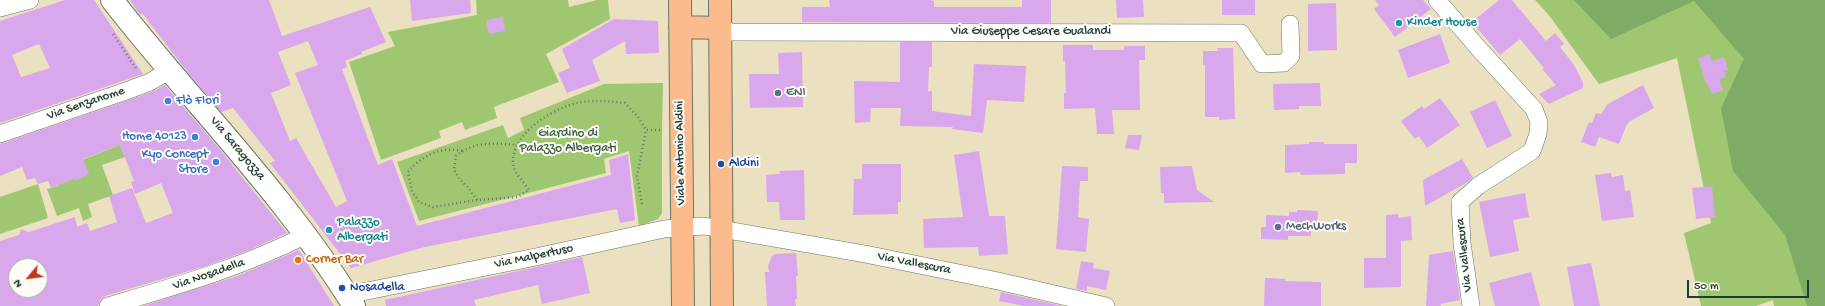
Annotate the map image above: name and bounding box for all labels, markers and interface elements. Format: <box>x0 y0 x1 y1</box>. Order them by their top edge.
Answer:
place label: Kinder House <box>1407 15 1477 31</box>
marker: Kinder House <box>1394 18 1404 28</box>
street label: Via Giuseppe Cesare Gualandi <box>951 24 1111 40</box>
street label: Via Senzanome <box>45 83 127 125</box>
place label: ENI <box>786 85 806 101</box>
marker: ENI <box>773 88 783 98</box>
place label: Flò FIori <box>176 93 219 109</box>
marker: Flò FIori <box>163 96 173 106</box>
street label: Viale Antonio Aldini <box>672 101 690 205</box>
street label: Via Saragozza <box>206 114 268 184</box>
park label: Giardino di Palazzo Albergati <box>519 126 617 157</box>
place label: Home 40123 <box>122 129 187 145</box>
marker: Home 40123 <box>190 132 200 142</box>
place label: Kyo Concept Store <box>142 147 208 178</box>
place label: Aldini <box>729 156 759 172</box>
marker: Kyo Concept Store <box>211 157 221 167</box>
marker: Aldini <box>716 159 726 169</box>
place label: Palazzo Albergati <box>337 215 388 246</box>
street label: Via Vallescura <box>1453 217 1477 293</box>
place label: MechWorks <box>1286 219 1346 235</box>
marker: MechWorks <box>1273 222 1283 232</box>
marker: Palazzo Albergati <box>324 225 334 235</box>
street label: Via Malpertuso <box>493 241 575 273</box>
street label: Via Vallescura <box>876 249 952 279</box>
place label: Corner Bar <box>306 252 363 268</box>
street label: Via Nosadella <box>171 255 247 295</box>
marker: Corner Bar <box>293 255 303 265</box>
north arrow <box>8 258 48 298</box>
scale bar <box>1689 272 1811 298</box>
text: N <box>11 277 25 289</box>
place label: Nosadella <box>350 280 405 296</box>
text: 50 m <box>1694 280 1719 294</box>
marker: Nosadella <box>337 283 347 293</box>

